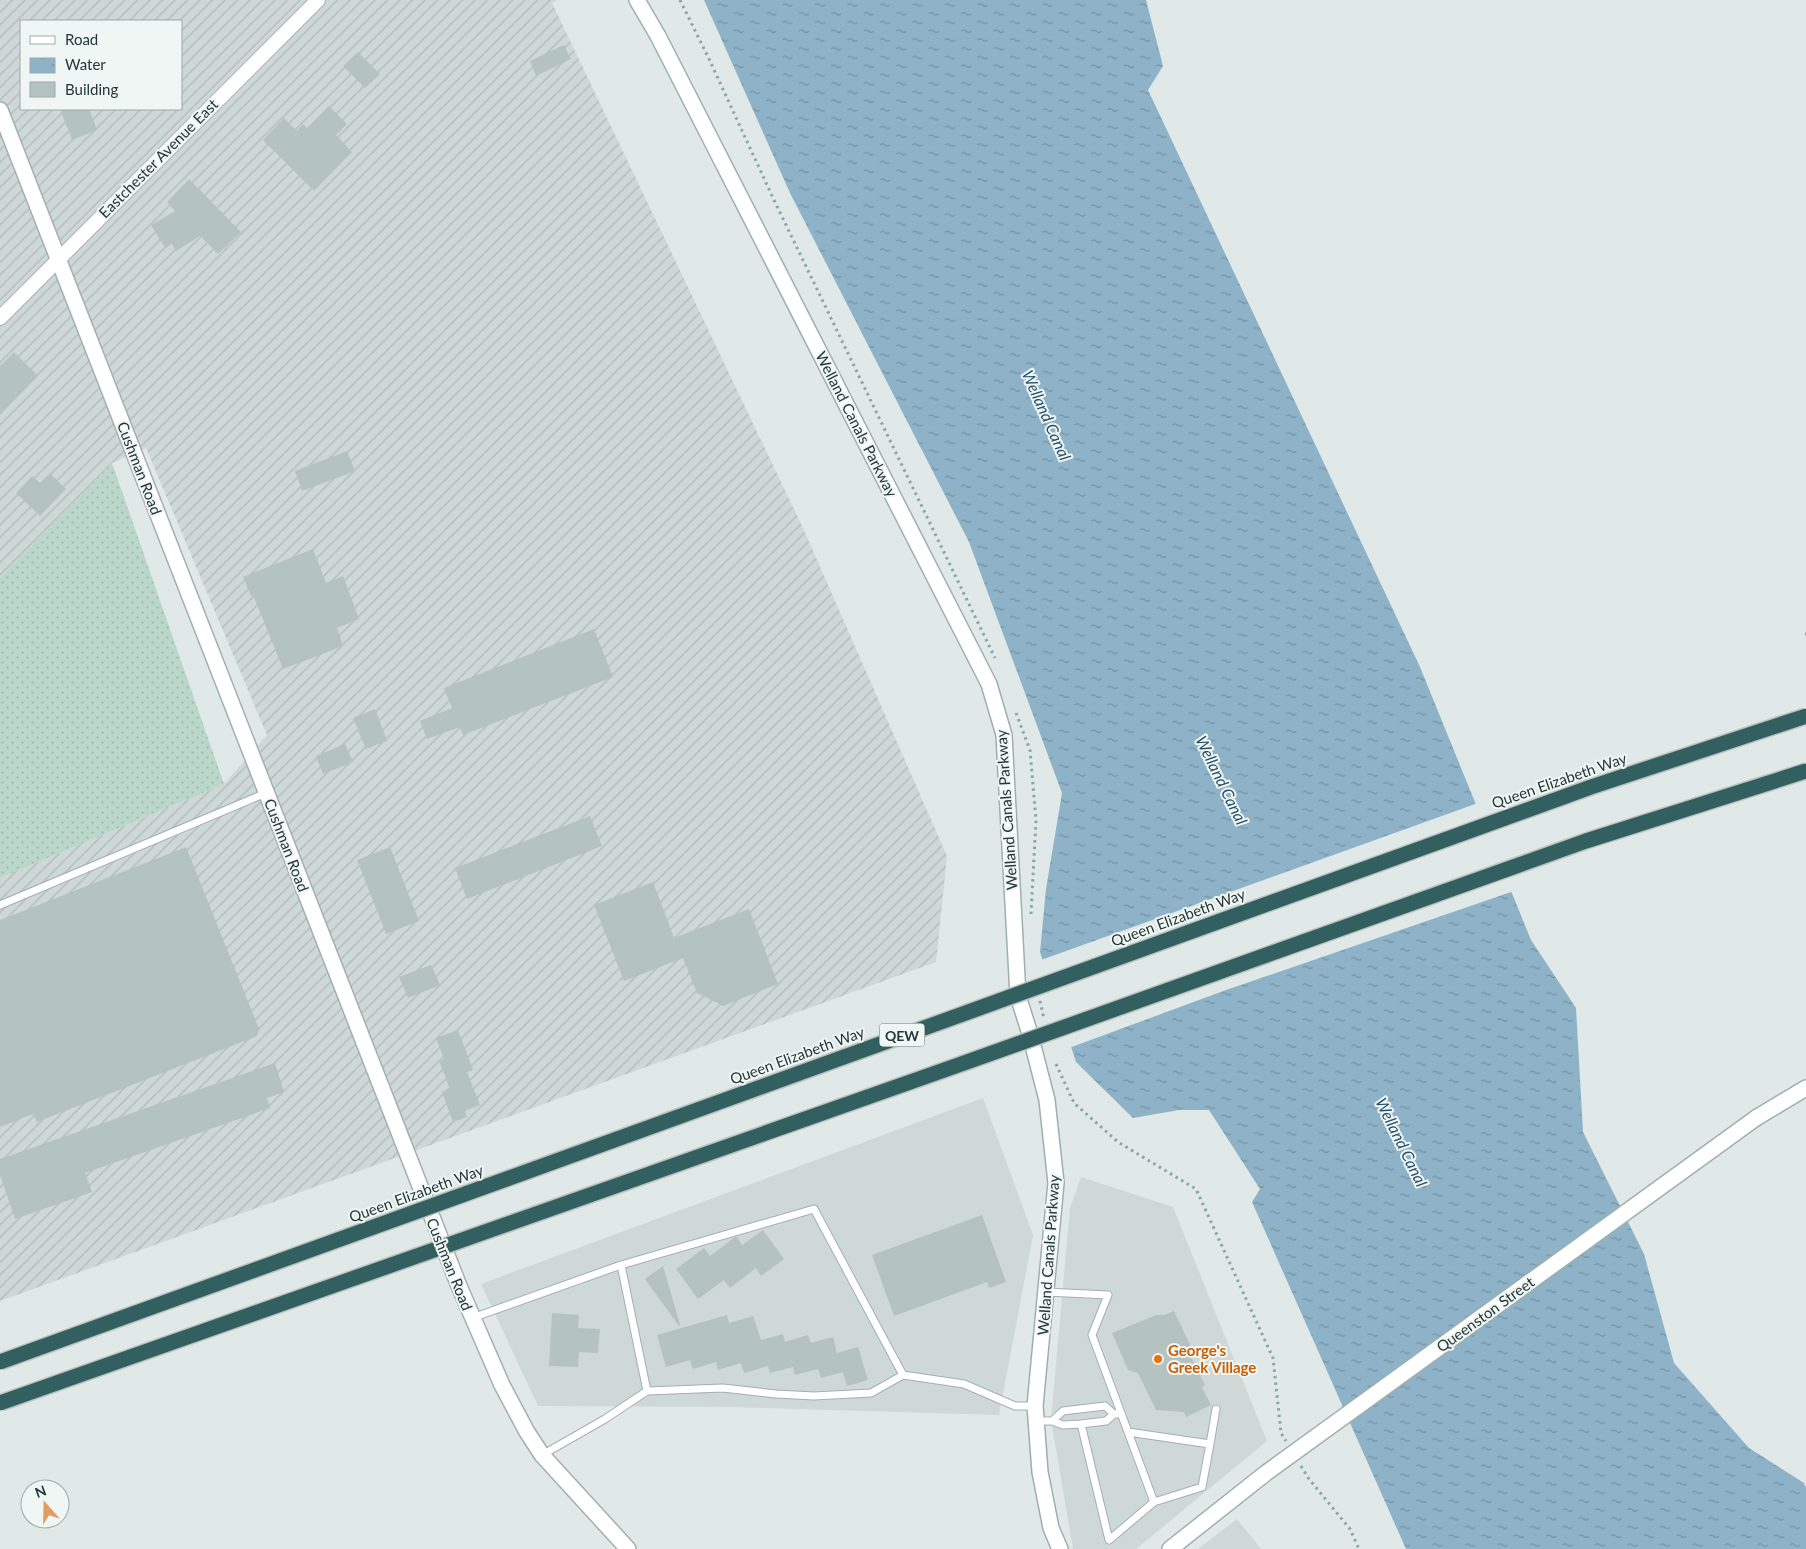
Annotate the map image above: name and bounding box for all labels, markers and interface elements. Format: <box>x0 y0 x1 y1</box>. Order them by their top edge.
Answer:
legend <box>20 20 182 110</box>
text: Road <box>65 30 98 48</box>
text: Water <box>65 55 106 73</box>
text: Building <box>65 80 118 98</box>
street label: Eastchester Avenue East <box>95 94 222 221</box>
street label: Welland Canals Parkway <box>812 348 902 500</box>
water label: Welland Canal <box>1019 367 1075 463</box>
street label: Cushman Road <box>114 419 166 517</box>
street label: Welland Canals Parkway <box>991 729 1021 891</box>
water label: Welland Canal <box>1192 732 1252 828</box>
street label: Queen Elizabeth Way <box>1489 748 1629 812</box>
street label: Cushman Road <box>261 796 313 894</box>
street label: Queen Elizabeth Way <box>1108 884 1248 950</box>
street label: Queen Elizabeth Way <box>727 1022 867 1088</box>
road number: QEW <box>880 1024 924 1046</box>
water label: Welland Canal <box>1372 1094 1432 1190</box>
street label: Queen Elizabeth Way <box>346 1160 486 1226</box>
street label: Welland Canals Parkway <box>1033 1174 1063 1336</box>
street label: Cushman Road <box>423 1215 477 1313</box>
street label: Queenston Street <box>1433 1272 1538 1356</box>
place label: George's Greek Village <box>1168 1341 1256 1376</box>
marker: George's Greek Village <box>1152 1353 1164 1365</box>
north arrow <box>20 1479 70 1529</box>
text: N <box>32 1481 48 1501</box>

